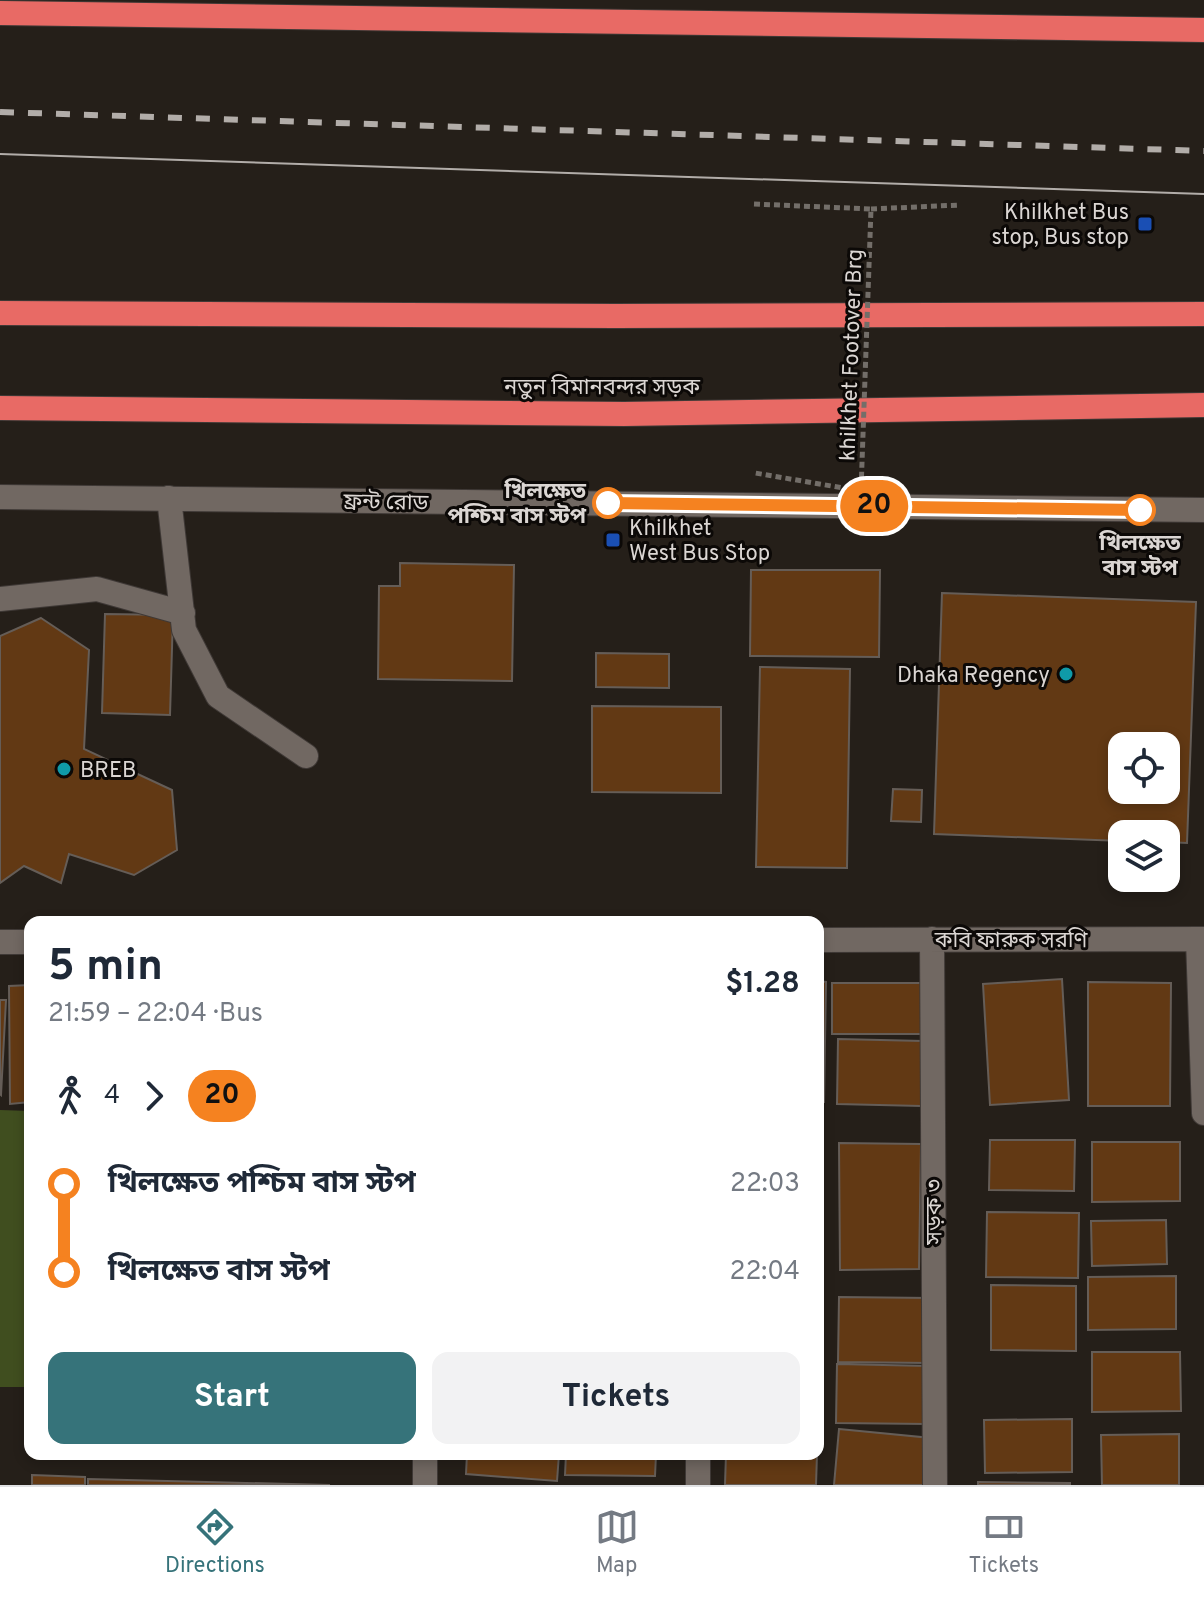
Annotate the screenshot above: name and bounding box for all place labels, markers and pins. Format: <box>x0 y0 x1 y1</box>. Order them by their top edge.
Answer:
place label: Khilkhet Bus stop, Bus stop <box>991 200 1129 252</box>
marker: Khilkhet Bus stop, Bus stop <box>1136 215 1154 233</box>
place label: খিলক্ষেত পশ্চিম বাস স্টপ <box>447 478 587 531</box>
marker: খিলক্ষেত পশ্চিম বাস স্টপ <box>593 488 623 518</box>
marker: খিলক্ষেত বাস স্টপ <box>1125 495 1155 525</box>
place label: Khilkhet West Bus Stop <box>629 516 770 568</box>
place label: খিলক্ষেত বাস স্টপ <box>1098 530 1181 583</box>
marker: Khilkhet West Bus Stop <box>604 531 622 549</box>
place label: Dhaka Regency <box>897 663 1050 690</box>
marker: Dhaka Regency <box>1057 665 1075 683</box>
place label: BREB <box>80 758 136 785</box>
marker: BREB <box>55 760 73 778</box>

